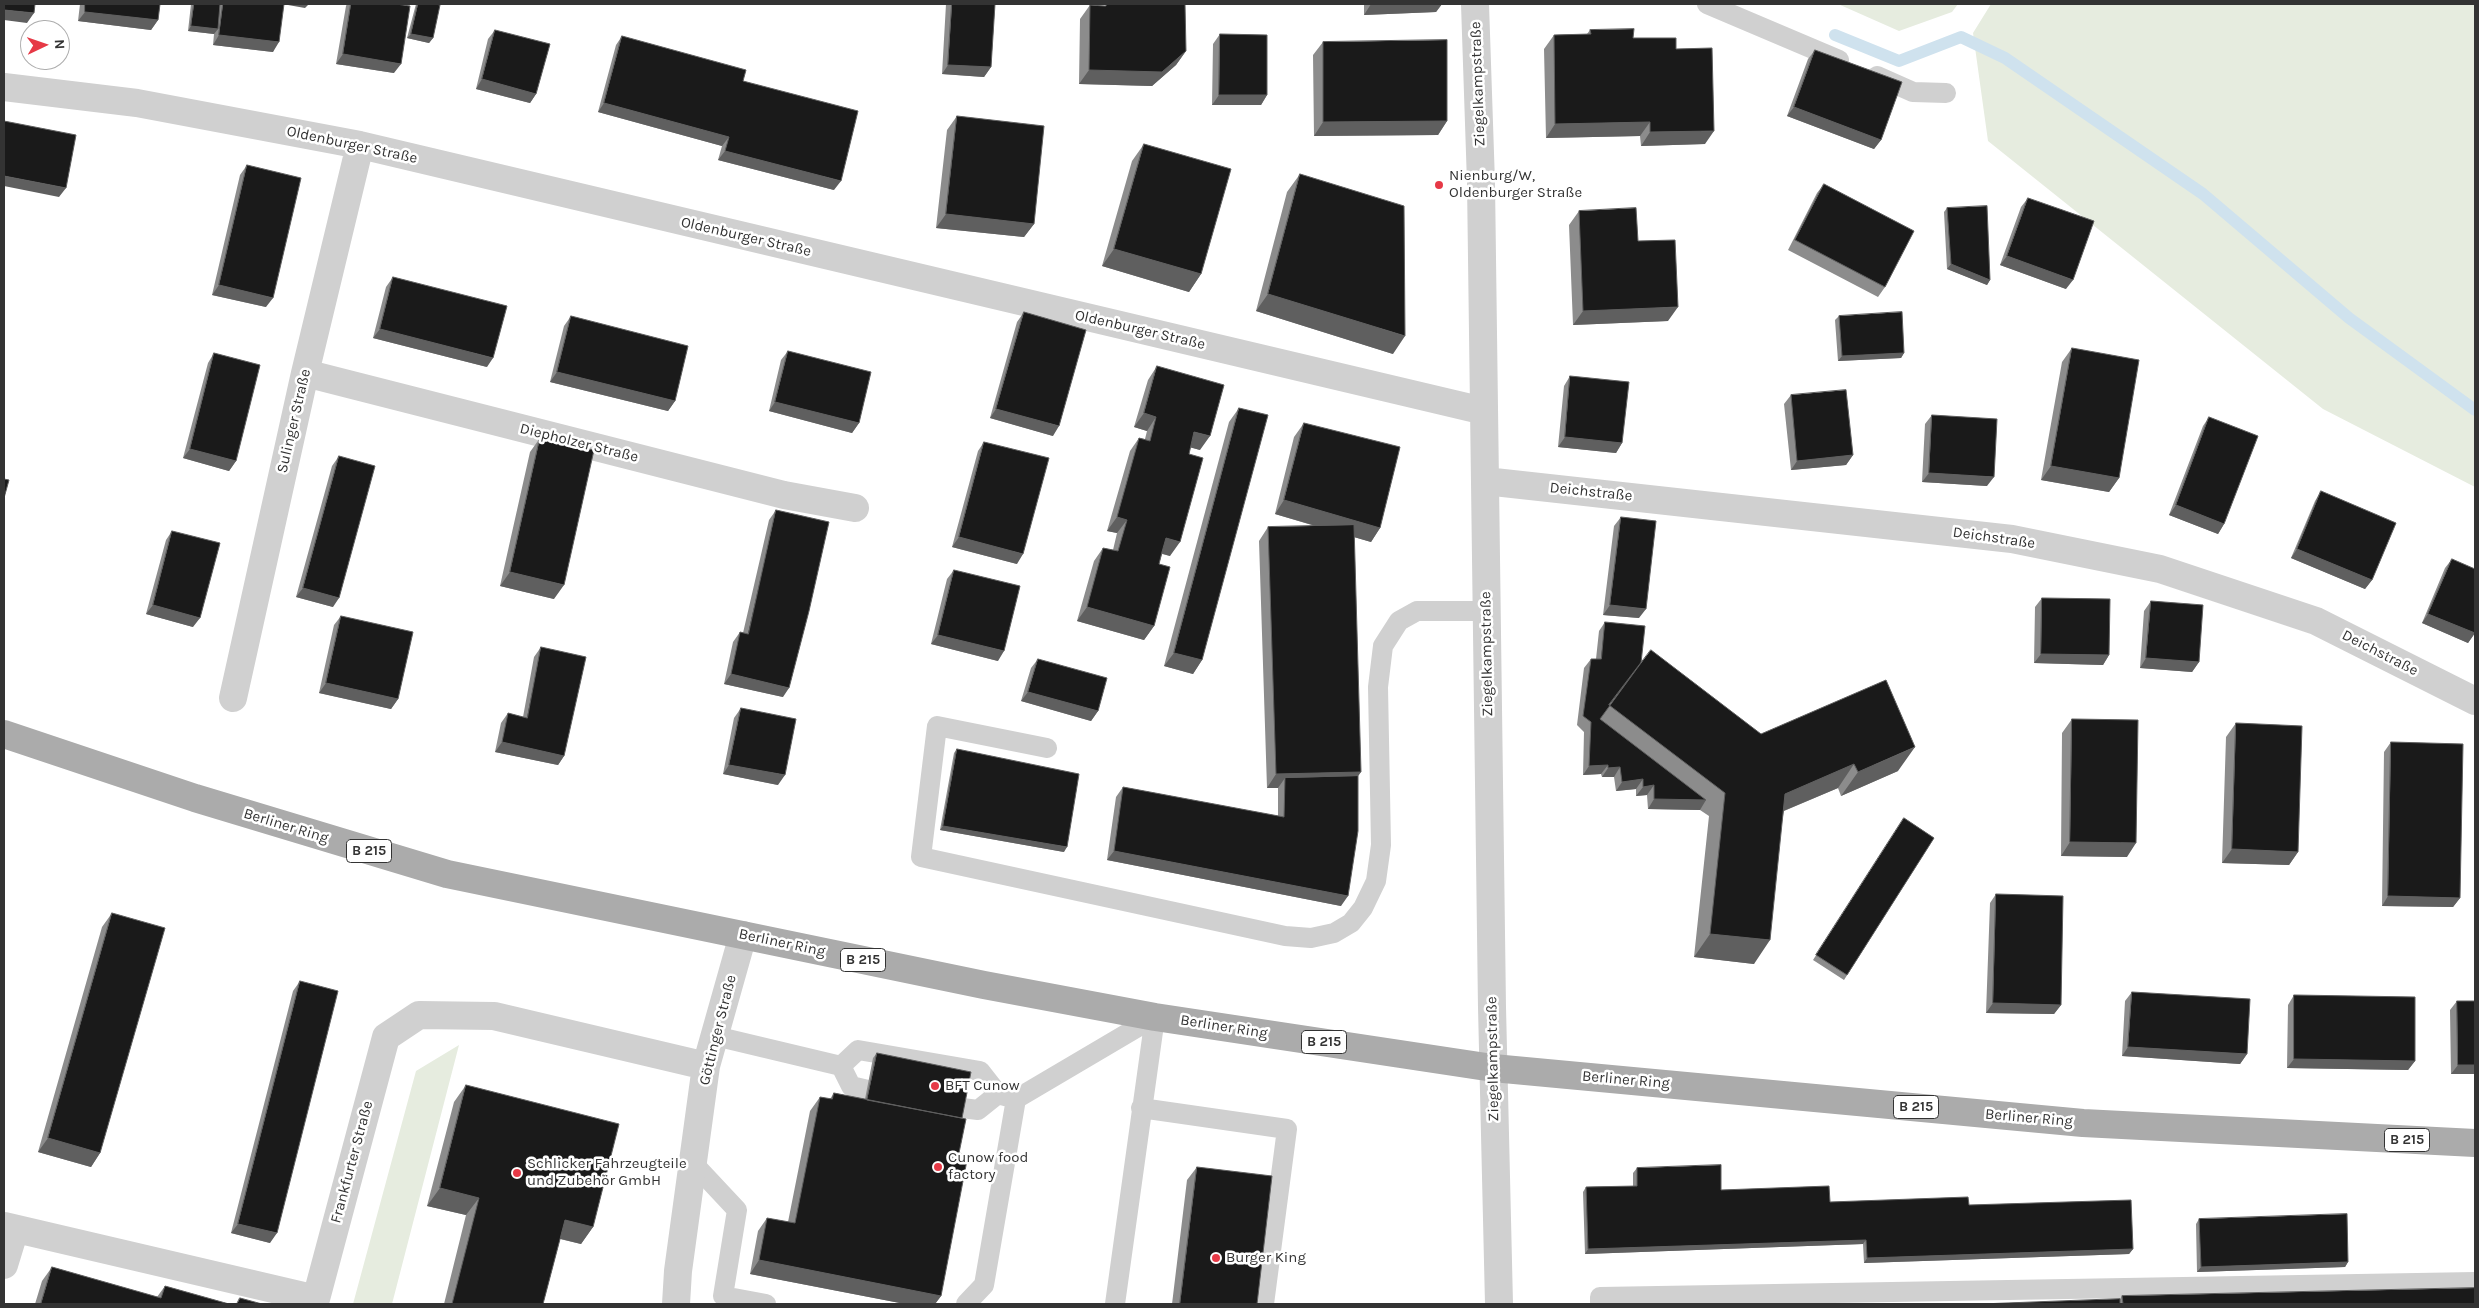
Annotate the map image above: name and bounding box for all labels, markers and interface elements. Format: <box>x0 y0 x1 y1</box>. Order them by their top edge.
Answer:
north arrow <box>20 20 70 70</box>
street label: Ziegelkampstraße <box>1467 21 1489 147</box>
text: N <box>51 39 68 50</box>
street label: Oldenburger Straße <box>285 122 419 168</box>
place label: Nienburg/W, Oldenburger Straße <box>1449 167 1582 202</box>
marker: Nienburg/W, Oldenburger Straße <box>1433 179 1445 191</box>
street label: Oldenburger Straße <box>679 213 813 261</box>
street label: Oldenburger Straße <box>1073 306 1207 354</box>
street label: Sulinger Straße <box>273 367 315 475</box>
street label: Diepholzer Straße <box>518 420 640 466</box>
street label: Deichstraße <box>1549 479 1633 505</box>
street label: Deichstraße <box>1952 523 2036 553</box>
street label: Ziegelkampstraße <box>1477 591 1497 717</box>
street label: Deichstraße <box>2339 626 2421 680</box>
street label: Berliner Ring <box>241 805 331 847</box>
road number: B 215 <box>346 839 392 862</box>
street label: Berliner Ring <box>737 925 827 961</box>
road number: B 215 <box>840 948 886 972</box>
street label: Göttinger Straße <box>696 973 740 1087</box>
street label: Ziegelkampstraße <box>1483 996 1503 1122</box>
street label: Berliner Ring <box>1179 1011 1269 1043</box>
road number: B 215 <box>1302 1030 1346 1054</box>
street label: Berliner Ring <box>1581 1067 1671 1093</box>
place label: BFT Cunow <box>945 1077 1020 1095</box>
marker: BFT Cunow <box>929 1080 941 1092</box>
road number: B 215 <box>1894 1096 1938 1118</box>
street label: Frankfurter Straße <box>327 1099 377 1225</box>
street label: Berliner Ring <box>1984 1105 2074 1131</box>
road number: B 215 <box>2384 1128 2430 1152</box>
place label: Cunow food factory <box>948 1149 1028 1184</box>
place label: Schlicker Fahrzeugteile und Zubehör GmbH <box>527 1155 687 1190</box>
marker: Cunow food factory <box>932 1161 944 1173</box>
marker: Schlicker Fahrzeugteile und Zubehör GmbH <box>511 1167 523 1179</box>
place label: Burger King <box>1226 1249 1306 1267</box>
marker: Burger King <box>1210 1252 1222 1264</box>

